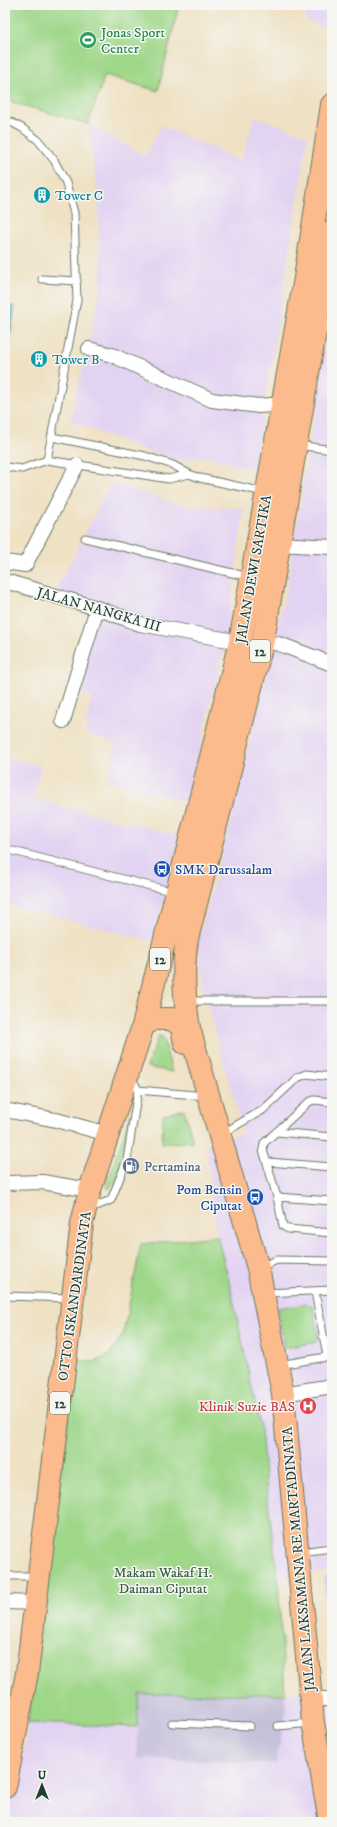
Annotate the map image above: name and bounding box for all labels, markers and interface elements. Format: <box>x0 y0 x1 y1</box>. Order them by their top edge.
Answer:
place label: Jonas Sport Center <box>99 24 165 58</box>
sports icon: Jonas Sport Center <box>78 30 98 50</box>
building icon: Tower C <box>32 185 52 205</box>
place label: Tower C <box>55 187 103 205</box>
building icon: Tower B <box>29 349 49 369</box>
place label: Tower B <box>52 351 100 369</box>
street label: JALAN DEWI SARTIKA <box>232 492 276 647</box>
street label: JALAN NANGKA III <box>33 583 163 636</box>
road number: 12 <box>250 640 270 662</box>
bus stop icon: SMK Darussalam <box>152 859 172 879</box>
place label: SMK Darussalam <box>175 861 273 879</box>
road number: 12 <box>150 948 170 970</box>
fuel station icon: Pertamina <box>121 1156 141 1176</box>
place label: Pertamina <box>144 1158 201 1176</box>
place label: Pom Bensin Ciputat <box>176 1181 243 1215</box>
bus stop icon: Pom Bensin Ciputat <box>245 1187 265 1207</box>
street label: OTTO ISKANDARDINATA <box>54 1209 96 1382</box>
road number: 12 <box>50 1392 70 1414</box>
hospital icon: Klinik Suzie BAS <box>298 1396 318 1416</box>
place label: Klinik Suzie BAS <box>199 1398 295 1416</box>
street label: JALAN LAKSAMANA RE MARTADINATA <box>278 1425 320 1694</box>
park label: Makam Wakaf H. Daiman Ciputat <box>114 1564 212 1598</box>
north arrow <box>22 1765 62 1805</box>
text: U <box>38 1769 47 1783</box>

